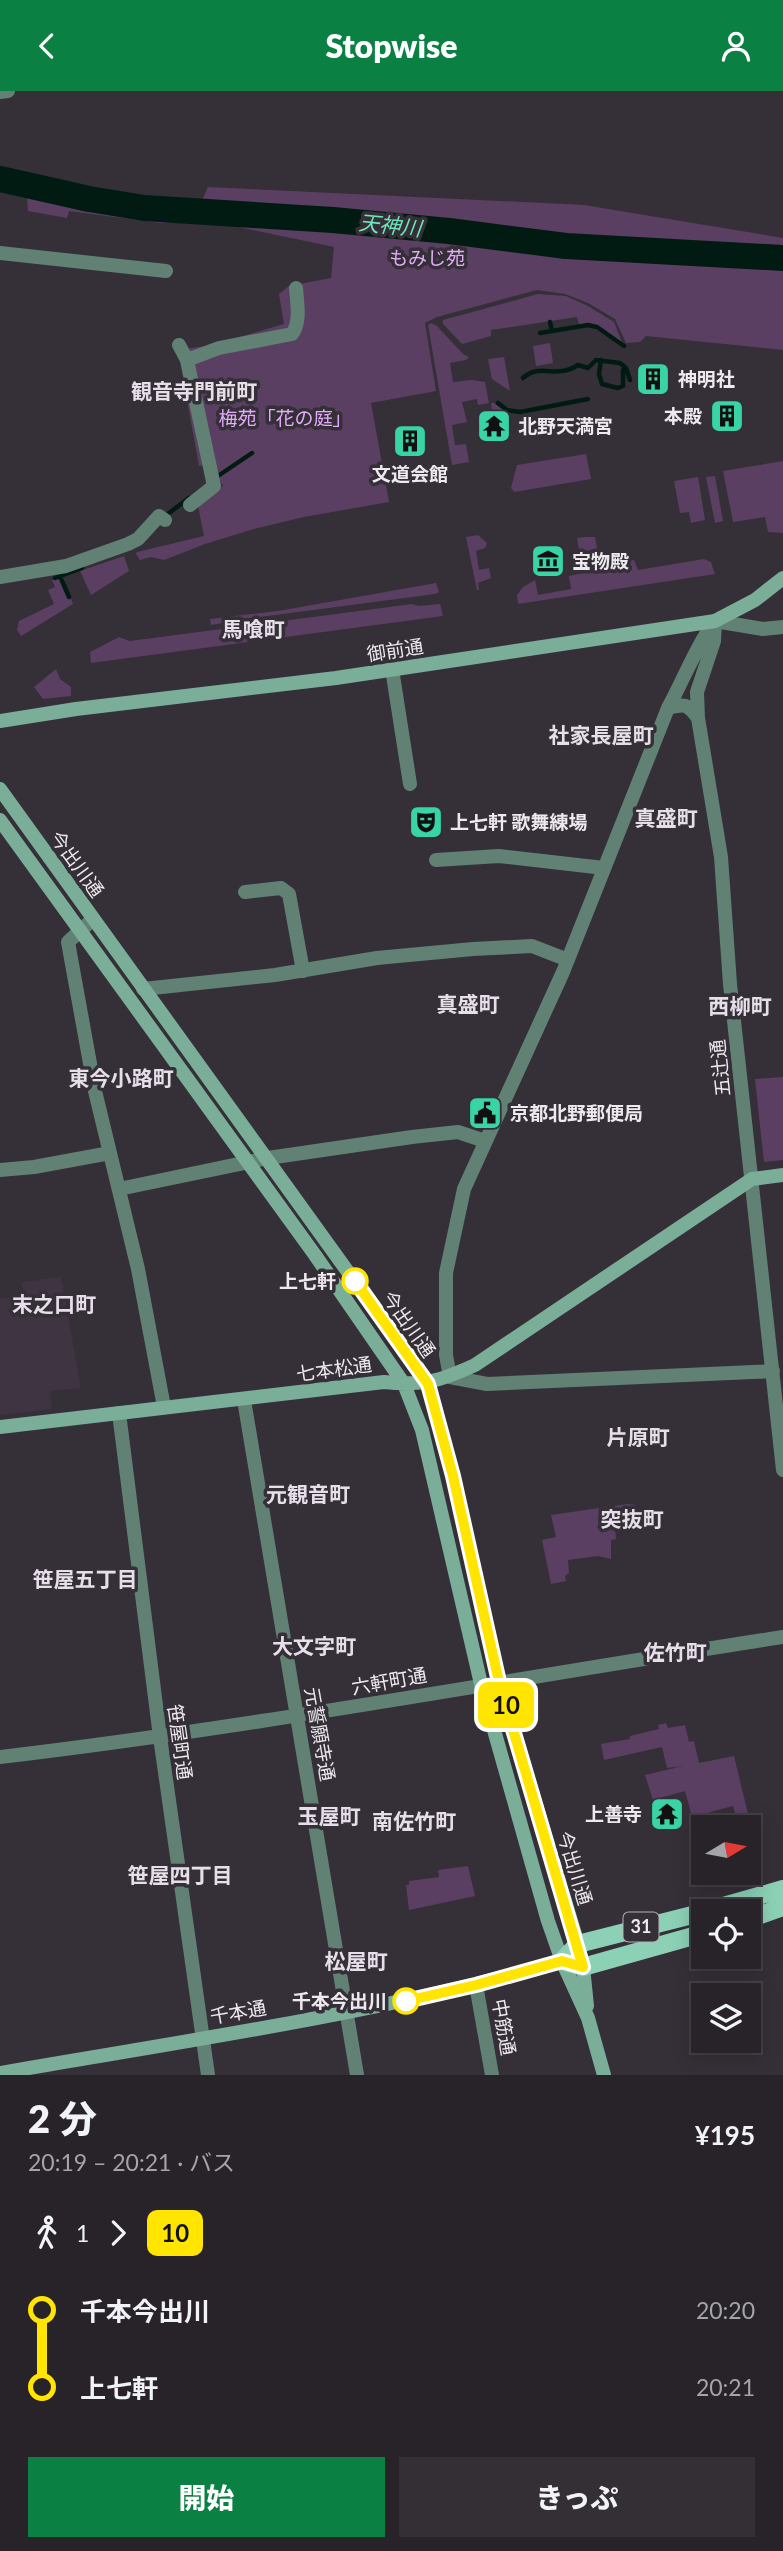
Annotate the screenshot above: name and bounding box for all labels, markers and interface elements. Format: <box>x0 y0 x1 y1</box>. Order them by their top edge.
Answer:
text: Stopwise <box>325 26 458 65</box>
icon: back <box>28 27 66 65</box>
icon: person <box>717 27 755 65</box>
water label: 天神川 <box>358 209 425 240</box>
park label: もみじ苑 <box>389 246 465 269</box>
building icon: 神明社 <box>634 360 672 398</box>
place label: 神明社 <box>678 367 735 390</box>
district label: 観音寺門前町 <box>131 378 257 403</box>
building icon: 本殿 <box>708 397 746 435</box>
place label: 本殿 <box>664 404 702 427</box>
park label: 梅苑「花の庭」 <box>218 406 352 429</box>
temple icon: 北野天満宮 <box>475 407 513 445</box>
place label: 北野天満宮 <box>518 414 613 437</box>
building icon: 文道会館 <box>391 422 429 460</box>
place label: 文道会館 <box>372 462 448 485</box>
museum icon: 宝物殿 <box>529 542 567 580</box>
place label: 宝物殿 <box>572 549 629 572</box>
district label: 馬喰町 <box>222 616 285 641</box>
street label: 御前通 <box>365 634 425 665</box>
district label: 社家長屋町 <box>549 722 654 747</box>
theatre icon: 上七軒 歌舞練場 <box>407 803 445 841</box>
district label: 真盛町 <box>635 805 698 830</box>
place label: 上七軒 歌舞練場 <box>450 810 588 833</box>
street label: 今出川通 <box>46 826 109 901</box>
district label: 真盛町 <box>437 991 500 1016</box>
district label: 西柳町 <box>709 993 772 1018</box>
street label: 五辻通 <box>705 1038 734 1098</box>
district label: 東今小路町 <box>69 1065 174 1090</box>
public building icon: 京都北野郵便局 <box>466 1094 504 1132</box>
place label: 京都北野郵便局 <box>510 1101 643 1124</box>
marker: 上七軒 <box>342 1268 368 1294</box>
place label: 上七軒 <box>279 1269 336 1292</box>
street label: 今出川通 <box>378 1286 441 1361</box>
district label: 末之口町 <box>12 1291 96 1316</box>
street label: 七本松通 <box>295 1352 373 1385</box>
district label: 片原町 <box>607 1424 670 1449</box>
district label: 元観音町 <box>266 1481 350 1506</box>
district label: 突抜町 <box>601 1506 664 1531</box>
district label: 笹屋五丁目 <box>33 1566 138 1591</box>
district label: 大文字町 <box>272 1633 356 1658</box>
district label: 佐竹町 <box>644 1639 707 1664</box>
street label: 六軒町通 <box>349 1663 428 1698</box>
line badge: 10 <box>475 1682 538 1728</box>
street label: 元誓願寺通 <box>301 1685 340 1783</box>
text: 10 <box>492 1690 520 1719</box>
street label: 笹屋町通 <box>164 1703 197 1781</box>
temple icon: 上善寺 <box>648 1795 686 1833</box>
place label: 上善寺 <box>585 1802 642 1825</box>
district label: 玉屋町 <box>298 1803 361 1828</box>
district label: 南佐竹町 <box>372 1808 456 1833</box>
north arrow <box>691 1815 761 1885</box>
map controls <box>691 1815 761 2053</box>
street label: 今出川通 <box>553 1828 598 1908</box>
district label: 笹屋四丁目 <box>128 1862 233 1887</box>
button: locate <box>691 1899 761 1969</box>
road number: 31 <box>624 1913 658 1941</box>
district label: 松屋町 <box>325 1948 388 1973</box>
button: layers <box>691 1983 761 2053</box>
marker: 千本今出川 <box>393 1988 419 2014</box>
place label: 千本今出川 <box>292 1989 387 2012</box>
street label: 千本通 <box>208 1995 268 2028</box>
street label: 中筋通 <box>488 1997 521 2057</box>
text: 2 分 <box>28 2095 97 2141</box>
text: ¥195 <box>695 2119 755 2151</box>
text: 20:19 – 20:21 · バス <box>28 2148 235 2176</box>
icon: walk <box>28 2214 66 2252</box>
icon: forward <box>99 2214 137 2252</box>
text: 10 <box>161 2218 189 2247</box>
text: 1 <box>76 2219 89 2247</box>
text: 千本今出川 <box>80 2295 210 2327</box>
text: 20:20 <box>696 2296 755 2324</box>
text: 上七軒 <box>80 2372 158 2404</box>
text: 20:21 <box>696 2373 755 2401</box>
button: 開始 <box>28 2457 385 2537</box>
button: きっぷ <box>399 2457 755 2537</box>

